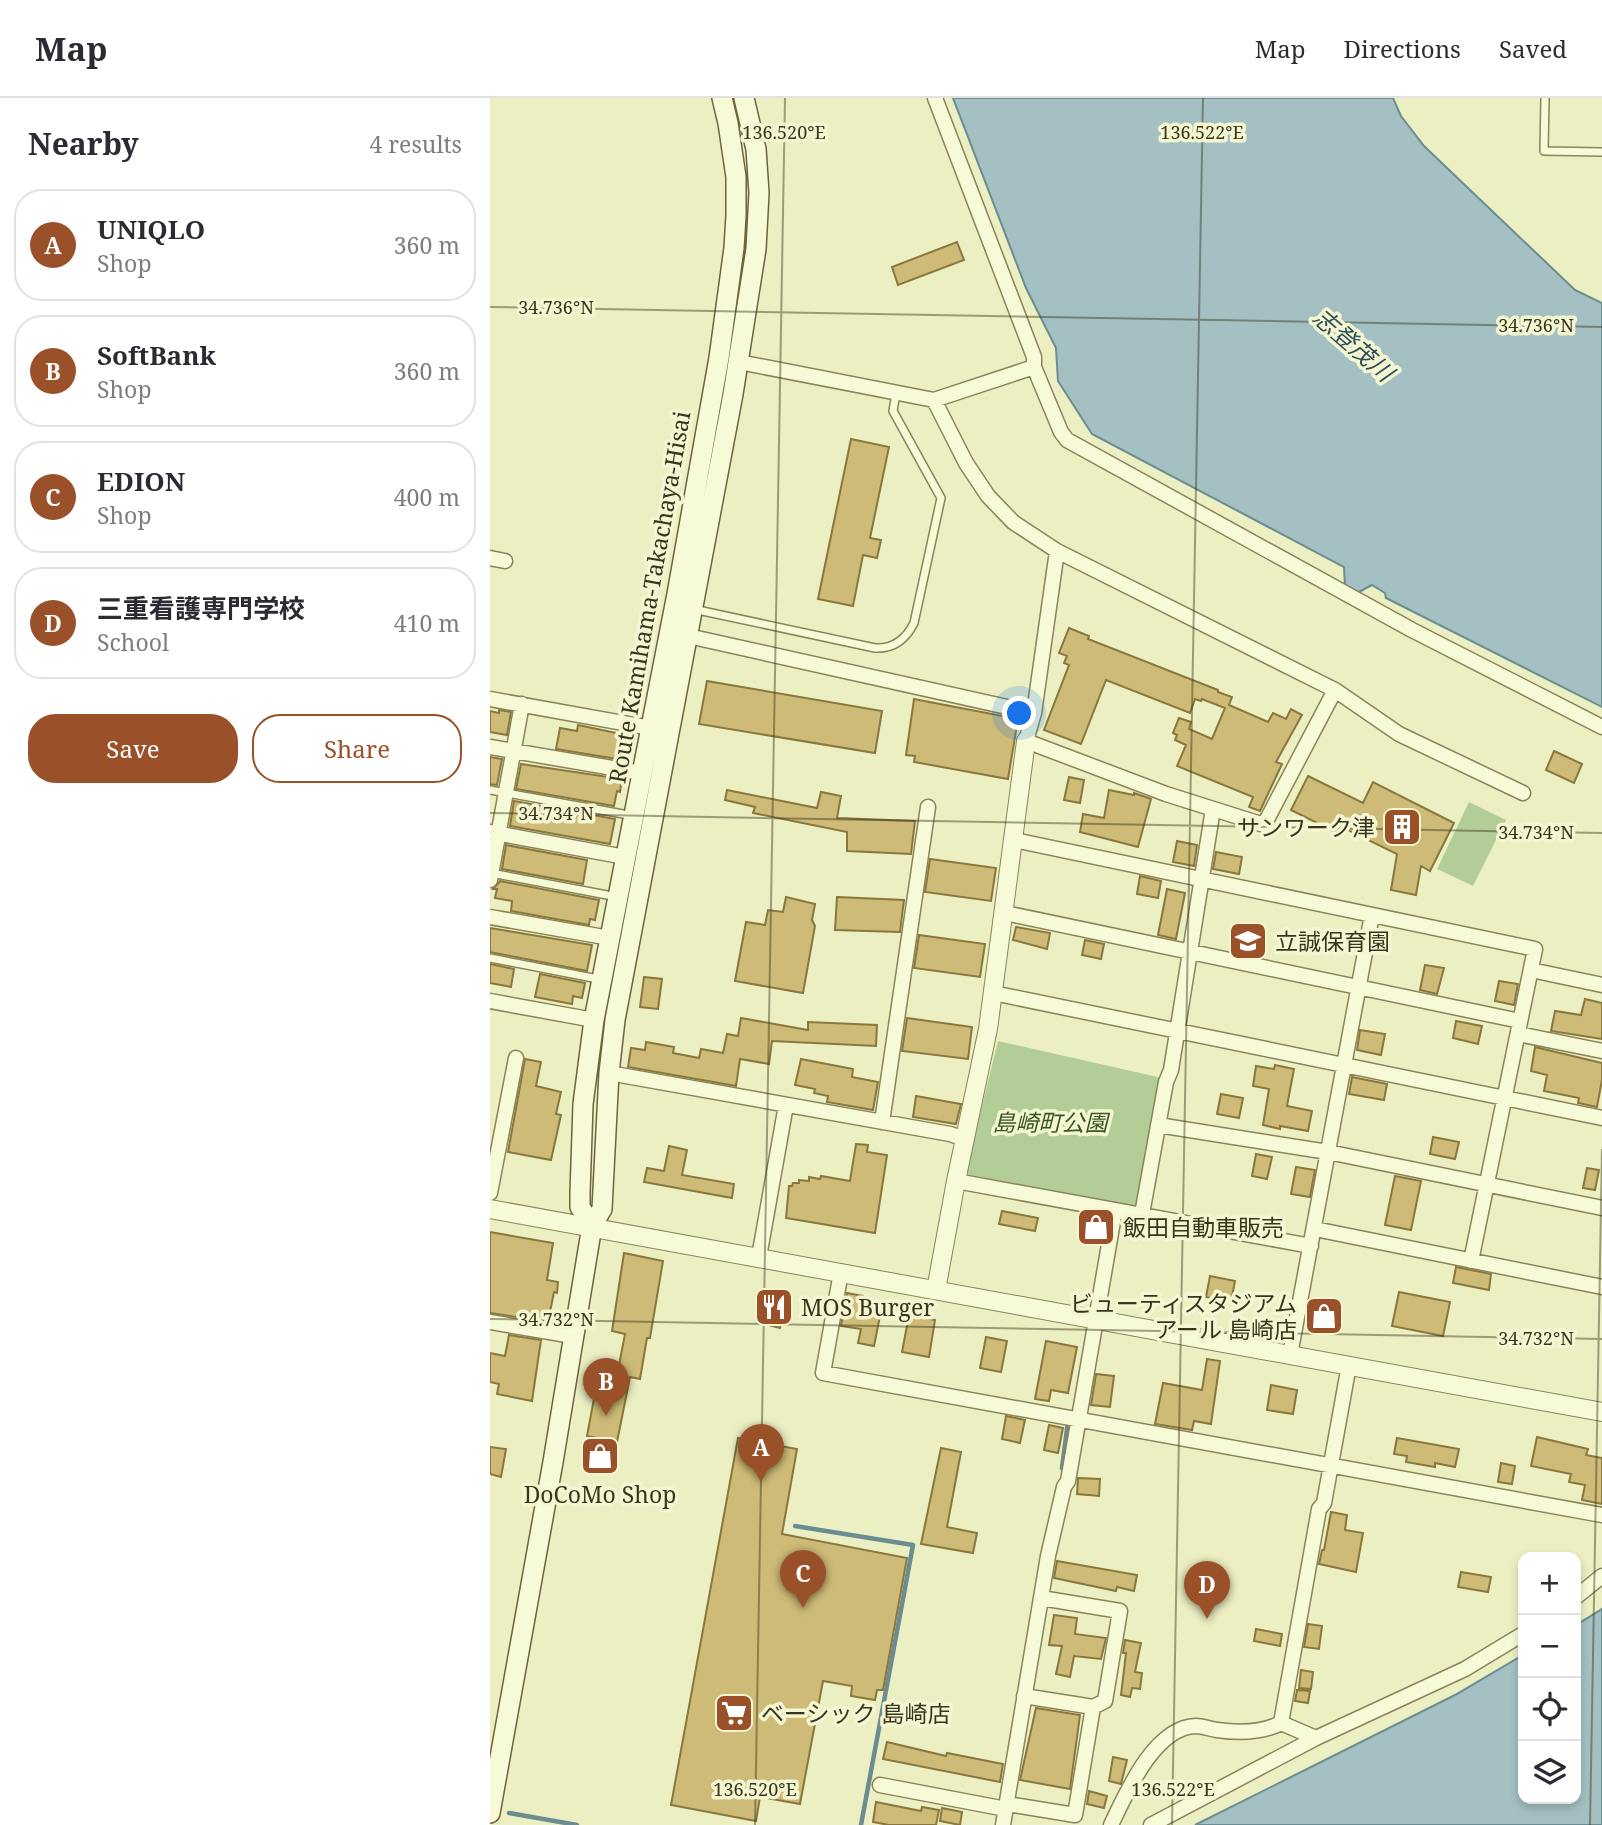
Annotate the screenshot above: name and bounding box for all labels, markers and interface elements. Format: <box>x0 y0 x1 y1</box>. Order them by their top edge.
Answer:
text: Map <box>35 26 108 71</box>
text: Map <box>1255 32 1306 65</box>
text: Directions <box>1344 32 1461 65</box>
text: Saved <box>1499 32 1567 65</box>
text: 136.520°E <box>742 120 826 144</box>
text: 136.522°E <box>1160 120 1244 144</box>
text: Nearby <box>28 123 139 164</box>
text: 4 results <box>369 128 462 160</box>
text: UNIQLO <box>97 211 205 247</box>
text: A <box>44 229 62 261</box>
text: 360 m <box>394 229 460 261</box>
text: Shop <box>97 247 152 279</box>
text: 34.736°N <box>518 295 594 319</box>
water label: 志登茂川 <box>1307 300 1403 390</box>
text: 34.736°N <box>1498 313 1574 337</box>
text: SoftBank <box>97 337 216 373</box>
text: B <box>45 355 61 387</box>
text: 360 m <box>394 355 460 387</box>
text: Shop <box>97 373 152 405</box>
street label: Route Kamihama-Takachaya-Hisai <box>600 408 698 786</box>
text: EDION <box>97 463 185 499</box>
text: C <box>45 481 61 513</box>
text: 400 m <box>394 481 460 513</box>
text: Shop <box>97 499 152 531</box>
text: 三重看護専門学校 <box>97 590 305 626</box>
text: D <box>44 607 62 639</box>
text: 410 m <box>394 607 460 639</box>
text: School <box>97 626 169 658</box>
your location <box>1002 696 1036 730</box>
button: Save <box>28 714 238 783</box>
button: Share <box>252 714 462 783</box>
text: 34.734°N <box>518 801 594 825</box>
building icon: サンワーク津 <box>1381 806 1423 848</box>
place label: サンワーク津 <box>1237 811 1375 843</box>
text: 34.734°N <box>1498 820 1574 844</box>
school or university icon: 立誠保育園 <box>1227 920 1269 962</box>
place label: 立誠保育園 <box>1275 925 1390 957</box>
park label: 島崎町公園 <box>993 1106 1111 1138</box>
shop icon: 飯田自動車販売 <box>1075 1206 1117 1248</box>
place label: 飯田自動車販売 <box>1123 1211 1284 1243</box>
restaurant icon: MOS Burger <box>753 1286 795 1328</box>
place label: ビューティスタジアム アール 島崎店 <box>1070 1287 1297 1345</box>
place label: MOS Burger <box>801 1291 934 1323</box>
shop icon: ビューティスタジアム アール 島崎店 <box>1303 1295 1345 1337</box>
text: 34.732°N <box>518 1307 594 1331</box>
text: 34.732°N <box>1498 1326 1574 1350</box>
pin: B <box>583 1358 629 1416</box>
pin: A <box>738 1424 784 1482</box>
shop icon: DoCoMo Shop <box>579 1435 621 1477</box>
place label: DoCoMo Shop <box>524 1478 676 1510</box>
pin: C <box>780 1550 826 1608</box>
map controls <box>1518 1552 1581 1804</box>
button: + <box>1518 1552 1581 1615</box>
pin: D <box>1184 1561 1230 1619</box>
button: − <box>1518 1615 1581 1678</box>
button: locate <box>1518 1678 1581 1741</box>
supermarket icon: ベーシック 島崎店 <box>713 1692 755 1734</box>
place label: ベーシック 島崎店 <box>761 1697 951 1729</box>
button: layers <box>1518 1741 1581 1804</box>
text: 136.520°E <box>713 1777 797 1801</box>
text: 136.522°E <box>1131 1777 1215 1801</box>

